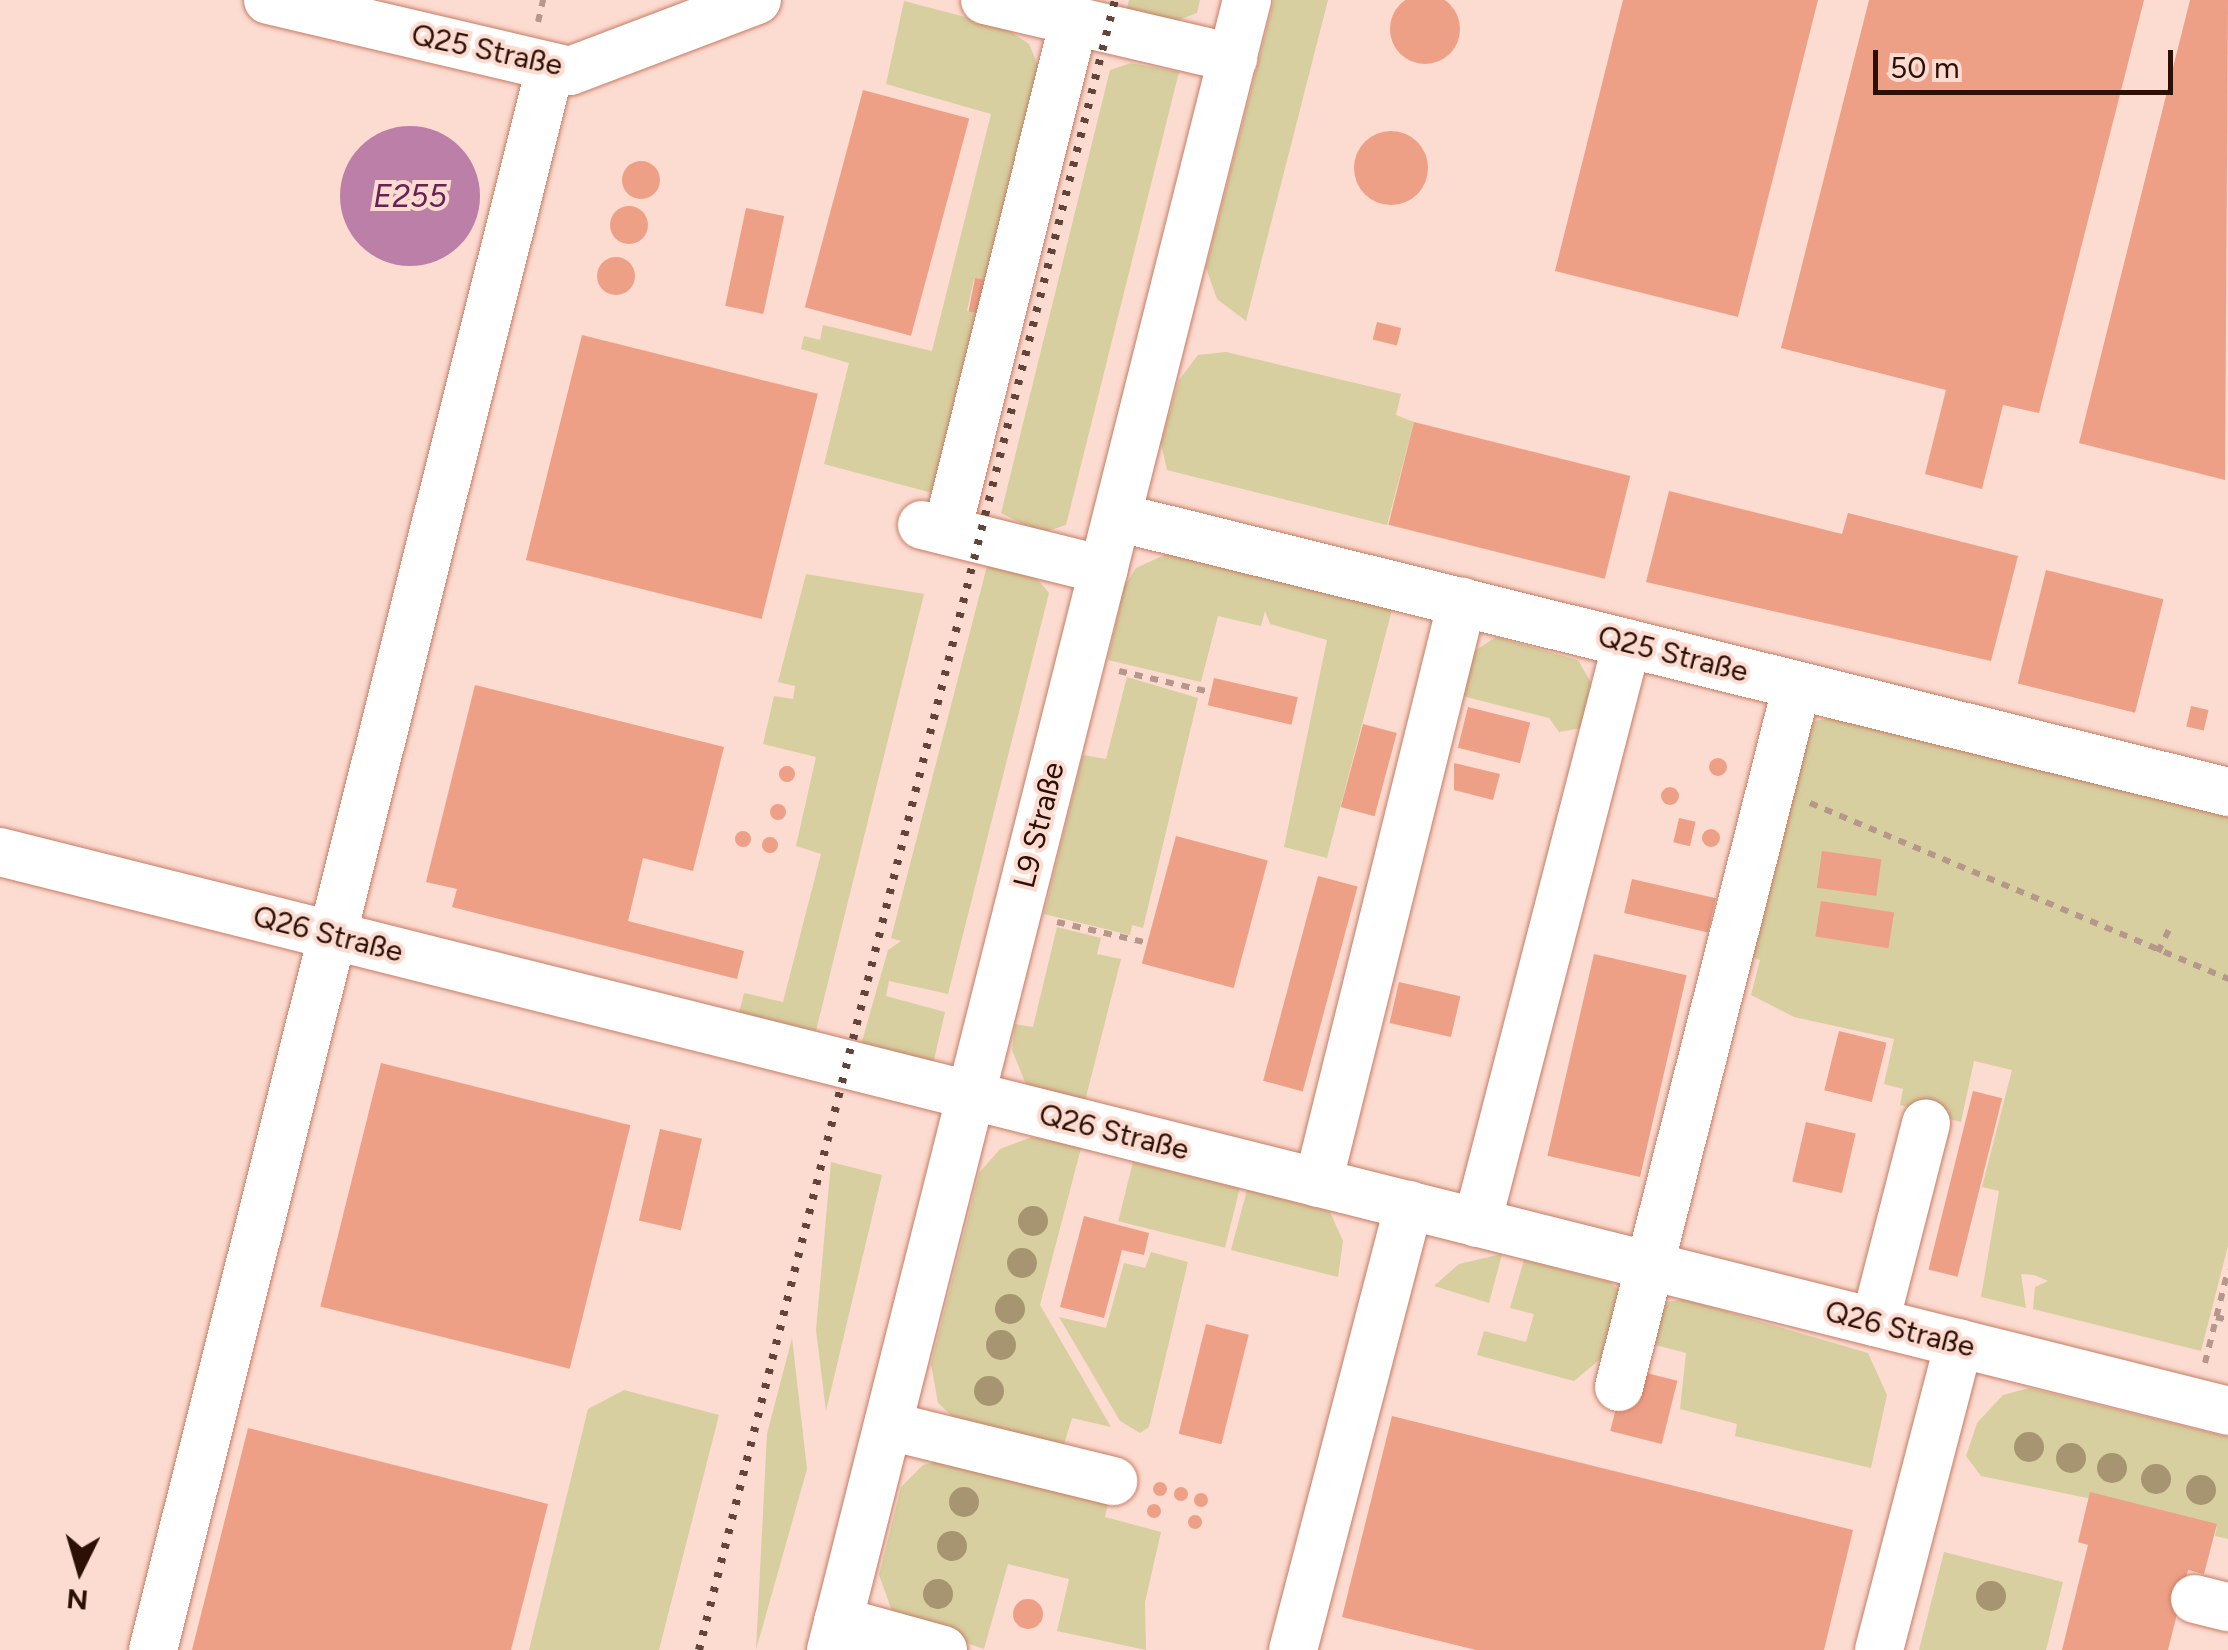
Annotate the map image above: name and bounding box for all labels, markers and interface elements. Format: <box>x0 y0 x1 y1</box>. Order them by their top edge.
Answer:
street label: Q25 Straße <box>408 16 566 84</box>
scale bar <box>1878 30 2178 92</box>
text: 50 m <box>1890 49 1959 86</box>
water label: E255 <box>373 177 447 215</box>
street label: Q25 Straße <box>1594 618 1752 690</box>
street label: L9 Straße <box>1006 758 1072 892</box>
street label: Q26 Straße <box>249 898 407 970</box>
street label: Q26 Straße <box>1035 1096 1193 1168</box>
street label: Q26 Straße <box>1821 1293 1979 1365</box>
north arrow <box>30 1520 130 1620</box>
text: N <box>65 1582 90 1618</box>

